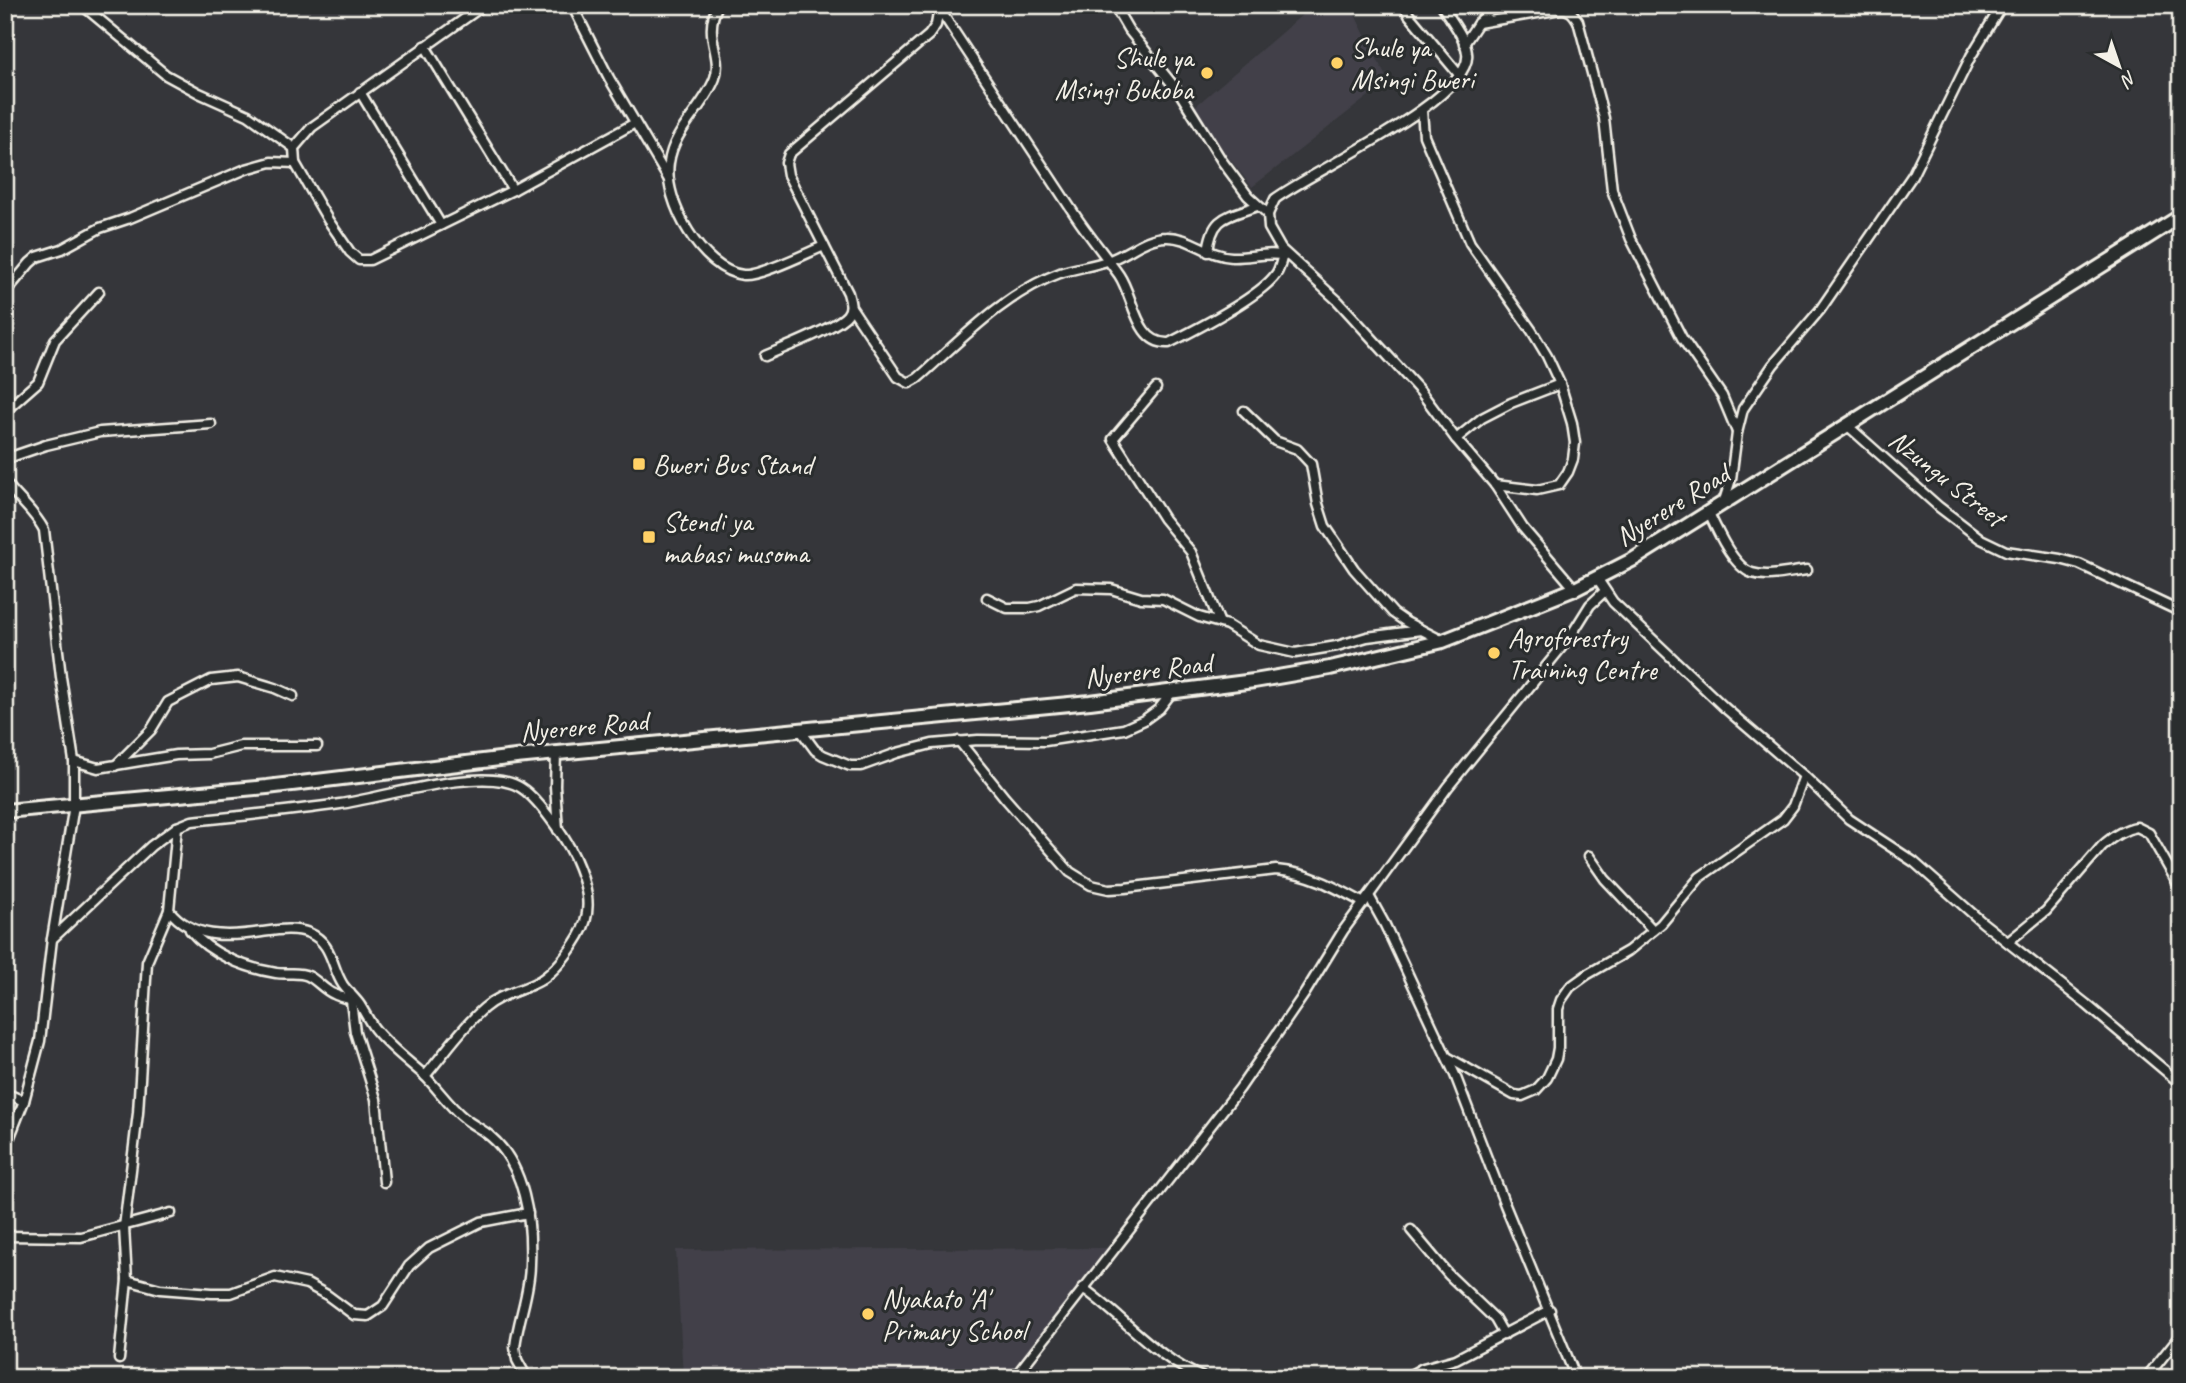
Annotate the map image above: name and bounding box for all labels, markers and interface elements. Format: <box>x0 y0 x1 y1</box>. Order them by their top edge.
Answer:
place label: Shule ya Msingi Bweri <box>1351 30 1478 97</box>
north arrow <box>2084 32 2154 102</box>
place label: Shule ya Msingi Bukoba <box>1055 40 1196 107</box>
marker: Shule ya Msingi Bweri <box>1329 55 1345 71</box>
marker: Shule ya Msingi Bukoba <box>1199 65 1215 81</box>
text: N <box>2115 65 2142 93</box>
street label: Nzungu Street <box>1882 422 2015 536</box>
place label: Bweri Bus Stand <box>653 447 816 482</box>
street label: Nyerere Road <box>1608 454 1739 554</box>
marker: Bweri Bus Stand <box>631 456 647 472</box>
place label: Stendi ya mabasi musoma <box>663 504 811 571</box>
marker: Stendi ya mabasi musoma <box>641 529 657 545</box>
place label: Agroforestry Training Centre <box>1508 620 1658 687</box>
street label: Nyerere Road <box>1082 644 1218 695</box>
marker: Agroforestry Training Centre <box>1486 645 1502 661</box>
street label: Nyerere Road <box>519 703 653 749</box>
place label: Nyakato 'A' Primary School <box>882 1281 1031 1348</box>
marker: Nyakato 'A' Primary School <box>860 1306 876 1322</box>

